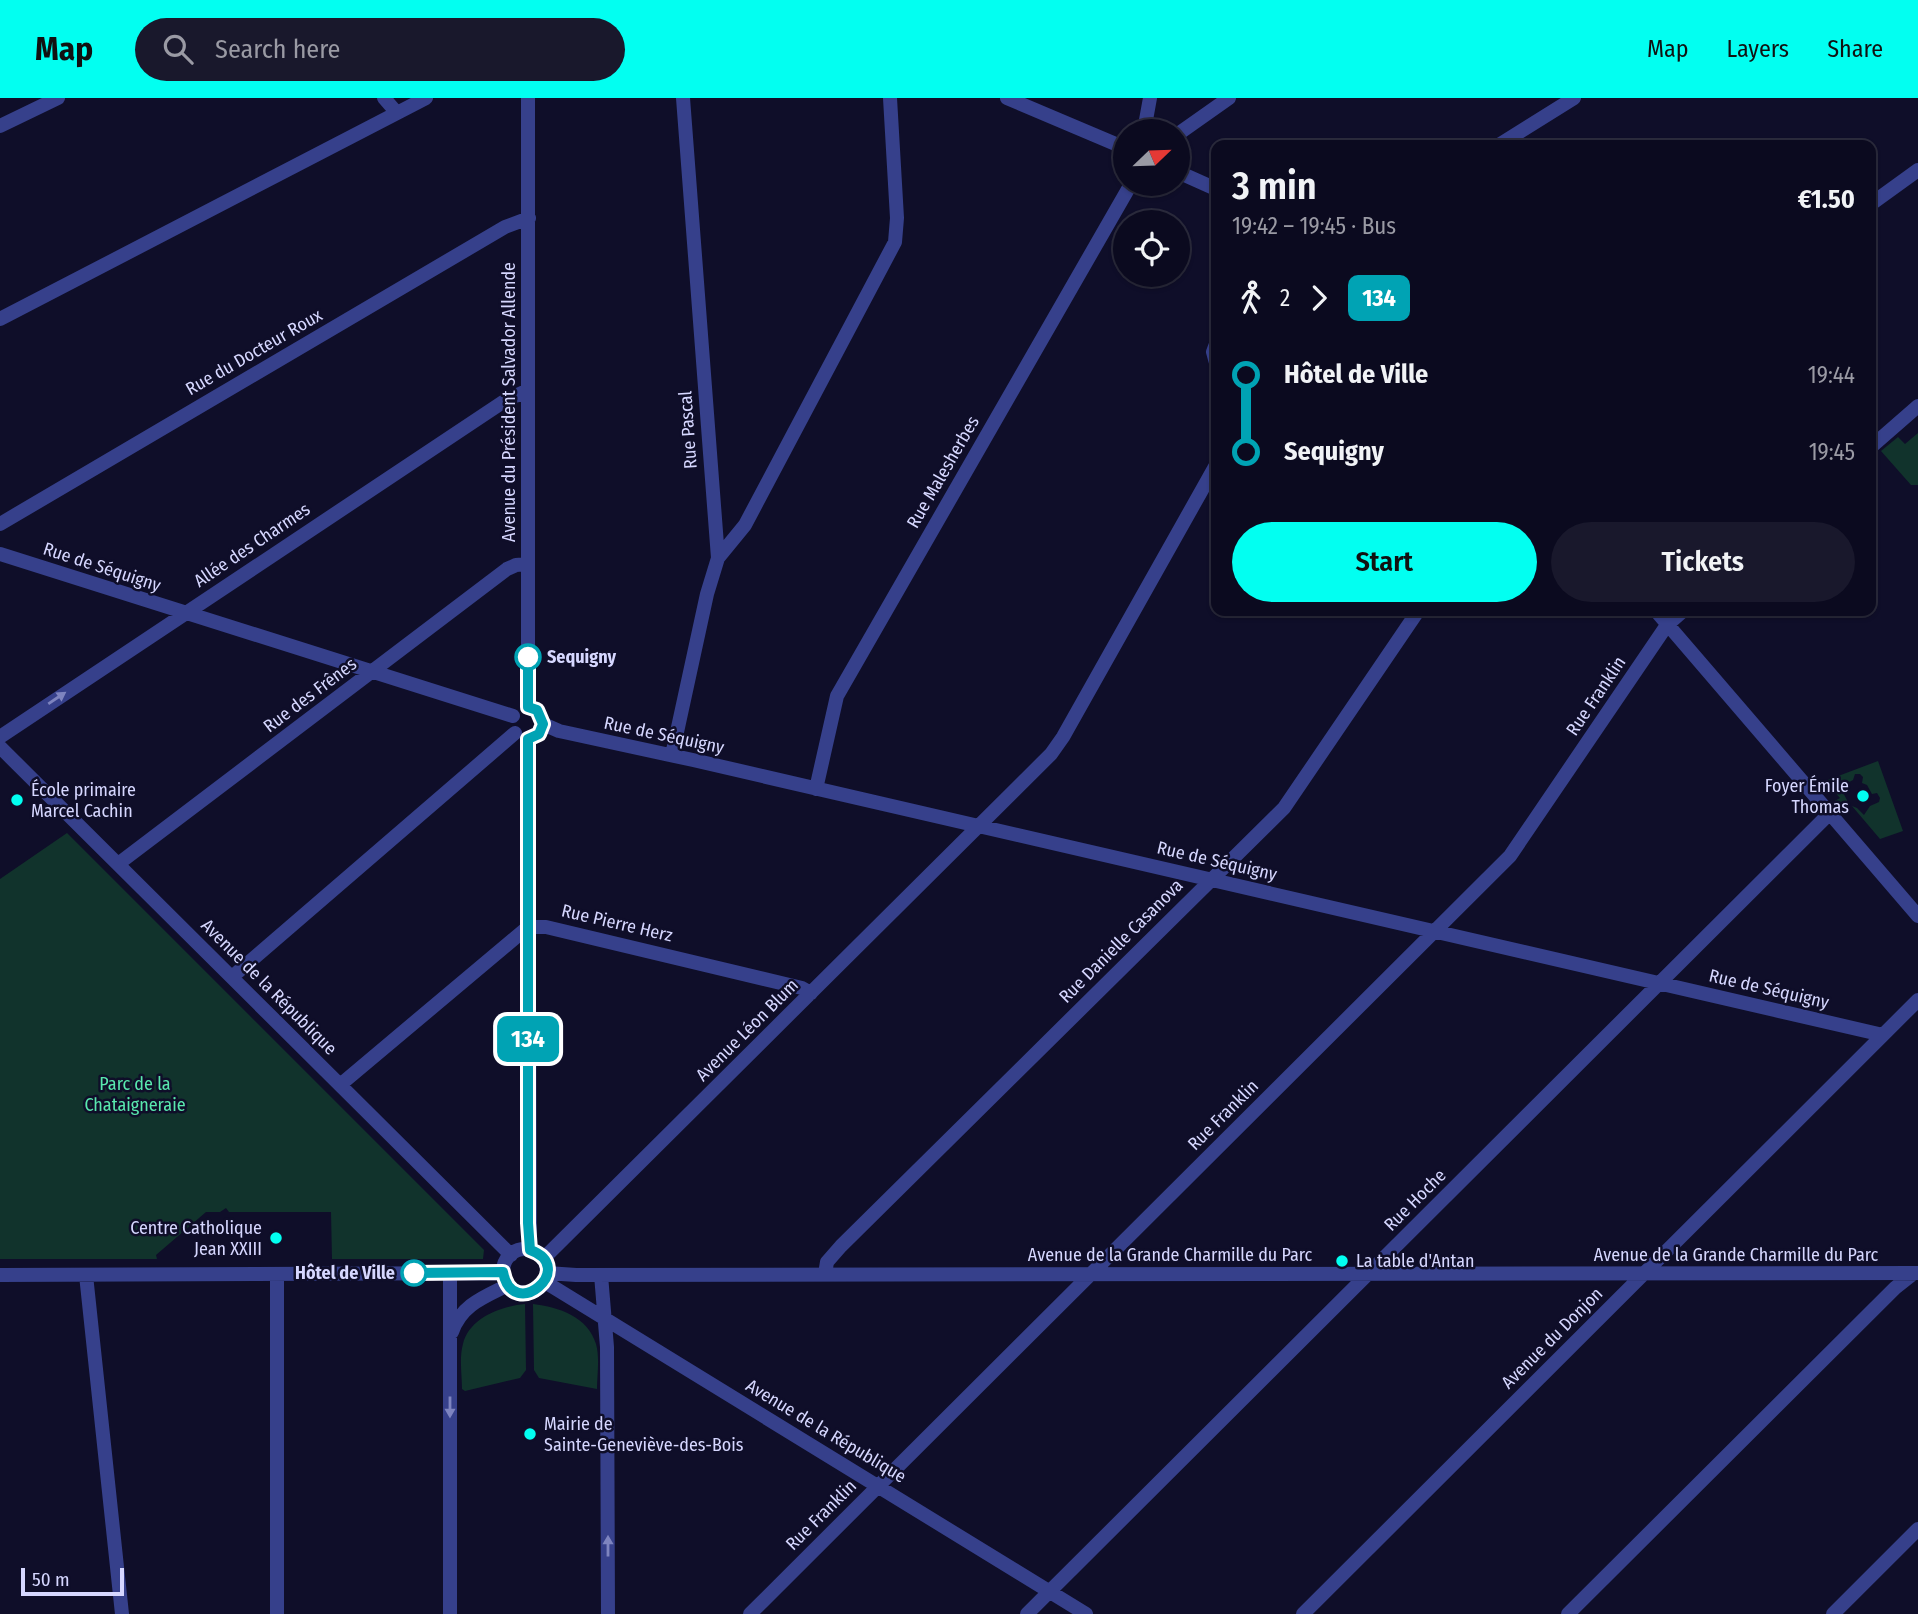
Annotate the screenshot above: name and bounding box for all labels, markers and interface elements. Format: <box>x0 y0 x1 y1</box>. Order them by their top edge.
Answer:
search box <box>135 18 625 81</box>
text: Map <box>35 29 93 69</box>
icon: search <box>159 30 197 68</box>
text: Search here <box>215 34 340 65</box>
text: Map <box>1647 35 1689 63</box>
text: Layers <box>1727 35 1789 63</box>
text: Share <box>1827 35 1883 63</box>
north arrow <box>1113 119 1190 196</box>
map controls <box>1113 119 1190 287</box>
text: 3 min <box>1232 163 1317 209</box>
text: €1.50 <box>1798 184 1855 215</box>
button: locate <box>1113 210 1190 287</box>
text: 19:42 – 19:45 · Bus <box>1232 212 1396 240</box>
street label: Avenue du Président Salvador Allende <box>498 262 520 542</box>
icon: walk <box>1232 279 1270 317</box>
icon: forward <box>1300 279 1338 317</box>
text: 2 <box>1280 284 1290 312</box>
text: 134 <box>1362 284 1396 312</box>
street label: Rue du Docteur Roux <box>182 304 326 400</box>
text: Hôtel de Ville <box>1284 359 1428 390</box>
text: 19:44 <box>1808 361 1855 389</box>
street label: Rue Pascal <box>674 390 702 470</box>
street label: Rue Malesherbes <box>902 412 984 532</box>
text: Sequigny <box>1284 436 1384 467</box>
text: 19:45 <box>1809 438 1855 466</box>
street label: Allée des Charmes <box>190 498 315 592</box>
button: Start <box>1232 522 1537 602</box>
button: Tickets <box>1551 522 1855 602</box>
street label: Rue de Séquigny <box>40 538 164 596</box>
marker: Sequigny <box>515 644 541 670</box>
place label: Sequigny <box>547 646 617 668</box>
street label: Rue Franklin <box>1561 652 1631 740</box>
street label: Rue des Frênes <box>259 653 361 737</box>
one-way arrow <box>47 692 66 705</box>
street label: Rue de Séquigny <box>602 712 726 758</box>
place label: Foyer Émile Thomas <box>1765 774 1849 818</box>
place label: École primaire Marcel Cachin <box>31 778 136 822</box>
marker: Foyer Émile Thomas <box>1855 788 1871 804</box>
marker: École primaire Marcel Cachin <box>9 792 25 808</box>
street label: Rue de Séquigny <box>1155 837 1279 885</box>
street label: Rue Danielle Casanova <box>1054 874 1188 1008</box>
street label: Rue Pierre Herz <box>559 900 675 946</box>
street label: Avenue de la République <box>197 915 342 1060</box>
street label: Rue de Séquigny <box>1707 965 1831 1013</box>
street label: Avenue Léon Blum <box>691 974 803 1086</box>
line badge: 134 <box>488 1016 568 1062</box>
text: 134 <box>511 1025 545 1053</box>
park label: Parc de la Chataigneraie <box>84 1073 186 1116</box>
street label: Rue Franklin <box>1183 1075 1263 1155</box>
street label: Rue Hoche <box>1379 1164 1451 1236</box>
place label: Centre Catholique Jean XXIII <box>130 1217 262 1260</box>
marker: Centre Catholique Jean XXIII <box>268 1230 284 1246</box>
street label: Avenue de la Grande Charmille du Parc <box>1028 1244 1313 1266</box>
street label: Avenue de la Grande Charmille du Parc <box>1594 1244 1879 1266</box>
place label: La table d'Antan <box>1356 1250 1475 1272</box>
marker: La table d'Antan <box>1334 1253 1350 1269</box>
marker: Hôtel de Ville <box>401 1260 427 1286</box>
place label: Hôtel de Ville <box>295 1262 395 1284</box>
street label: Avenue du Donjon <box>1497 1283 1607 1393</box>
street label: Avenue de la République <box>742 1374 910 1488</box>
one-way arrow <box>444 1397 456 1419</box>
place label: Mairie de Sainte-Geneviève-des-Bois <box>544 1413 744 1456</box>
marker: Mairie de Sainte-Geneviève-des-Bois <box>522 1426 538 1442</box>
street label: Rue Franklin <box>781 1475 861 1555</box>
one-way arrow <box>602 1535 614 1557</box>
scale bar <box>21 1565 124 1597</box>
text: 50 m <box>32 1568 70 1591</box>

